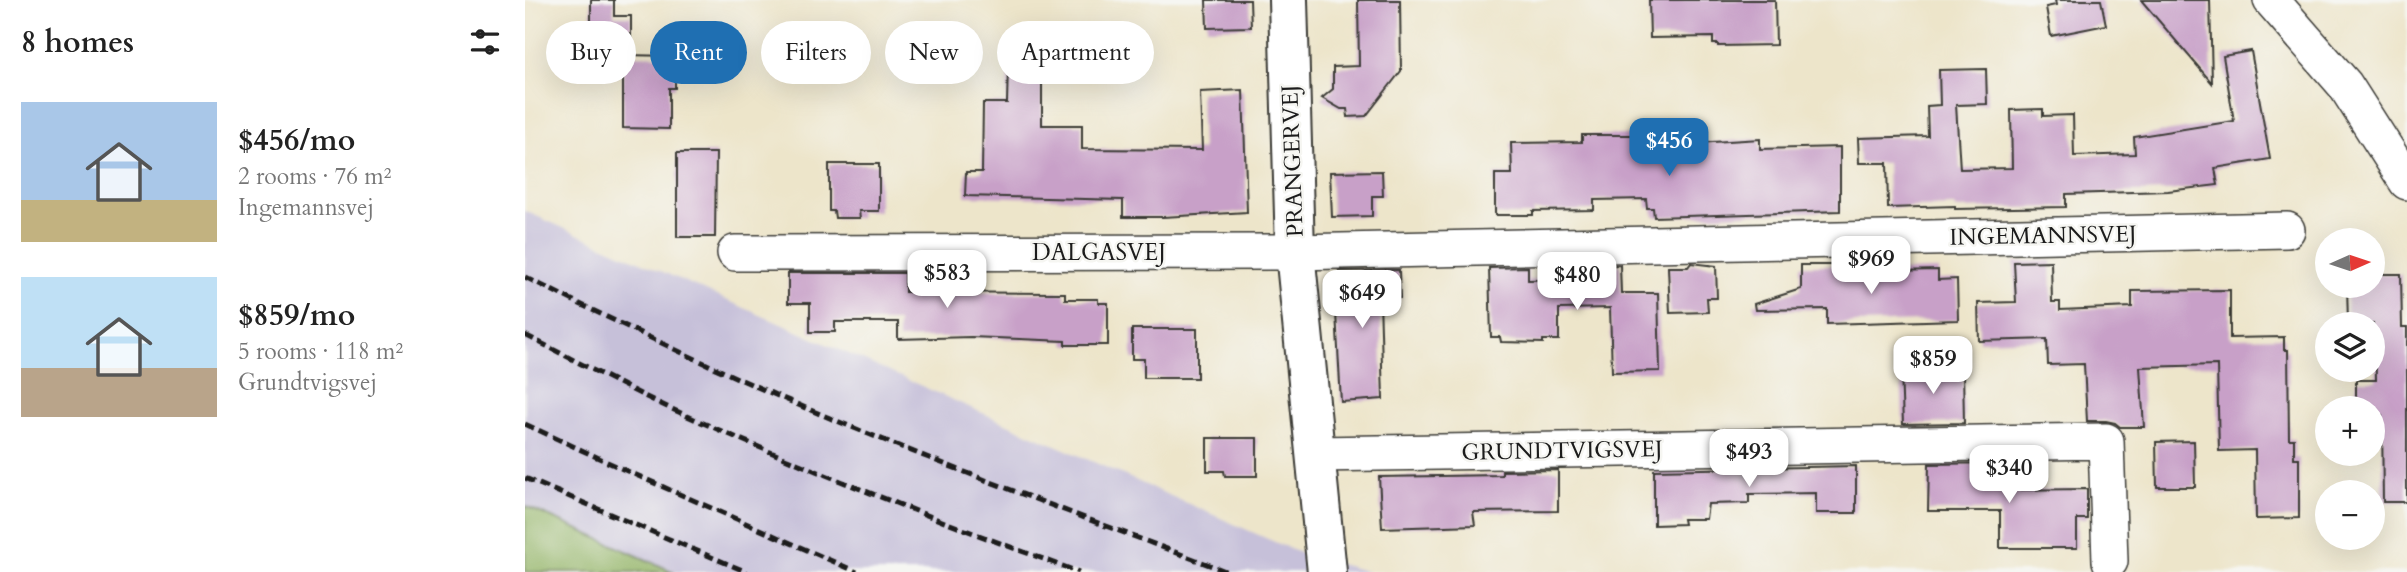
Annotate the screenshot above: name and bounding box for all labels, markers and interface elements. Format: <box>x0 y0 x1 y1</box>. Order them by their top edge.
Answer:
chip: Buy <box>546 21 636 84</box>
chip: Rent <box>650 21 747 84</box>
chip: Filters <box>761 21 871 84</box>
chip: New <box>885 21 983 84</box>
chip: Apartment <box>997 21 1154 84</box>
text: 8 homes <box>21 22 134 63</box>
icon: filters <box>466 23 504 61</box>
street label: PRANGERVEJ <box>1274 84 1311 238</box>
pin: $456 <box>1628 118 1710 178</box>
text: $456/mo <box>238 120 355 161</box>
text: $456 <box>1645 125 1693 156</box>
icon: home <box>77 130 161 214</box>
text: 2 rooms · 76 m² <box>238 161 391 192</box>
text: Ingemannsvej <box>238 192 374 223</box>
street label: INGEMANNSVEJ <box>1949 218 2137 253</box>
north arrow <box>2315 228 2385 298</box>
map controls <box>2315 228 2385 550</box>
pin: $969 <box>1830 236 1912 296</box>
street label: DALGASVEJ <box>1032 237 1166 268</box>
text: $969 <box>1847 243 1895 274</box>
pin: $583 <box>906 250 988 310</box>
pin: $480 <box>1536 252 1618 312</box>
text: $583 <box>923 257 971 288</box>
text: $480 <box>1553 259 1601 290</box>
pin: $649 <box>1321 270 1403 330</box>
text: $649 <box>1338 277 1386 308</box>
text: $859/mo <box>238 295 355 336</box>
icon: home <box>77 305 161 389</box>
button: layers <box>2315 312 2385 382</box>
text: 5 rooms · 118 m² <box>238 336 403 367</box>
pin: $859 <box>1892 336 1974 396</box>
text: $859 <box>1909 343 1957 374</box>
text: Grundtvigsvej <box>238 367 377 398</box>
button: + <box>2315 396 2385 466</box>
pin: $493 <box>1708 430 1790 489</box>
street label: GRUNDTVIGSVEJ <box>1461 433 1663 468</box>
text: $493 <box>1725 436 1773 467</box>
pin: $340 <box>1968 446 2050 505</box>
text: $340 <box>1985 452 2033 483</box>
button: − <box>2315 480 2385 550</box>

